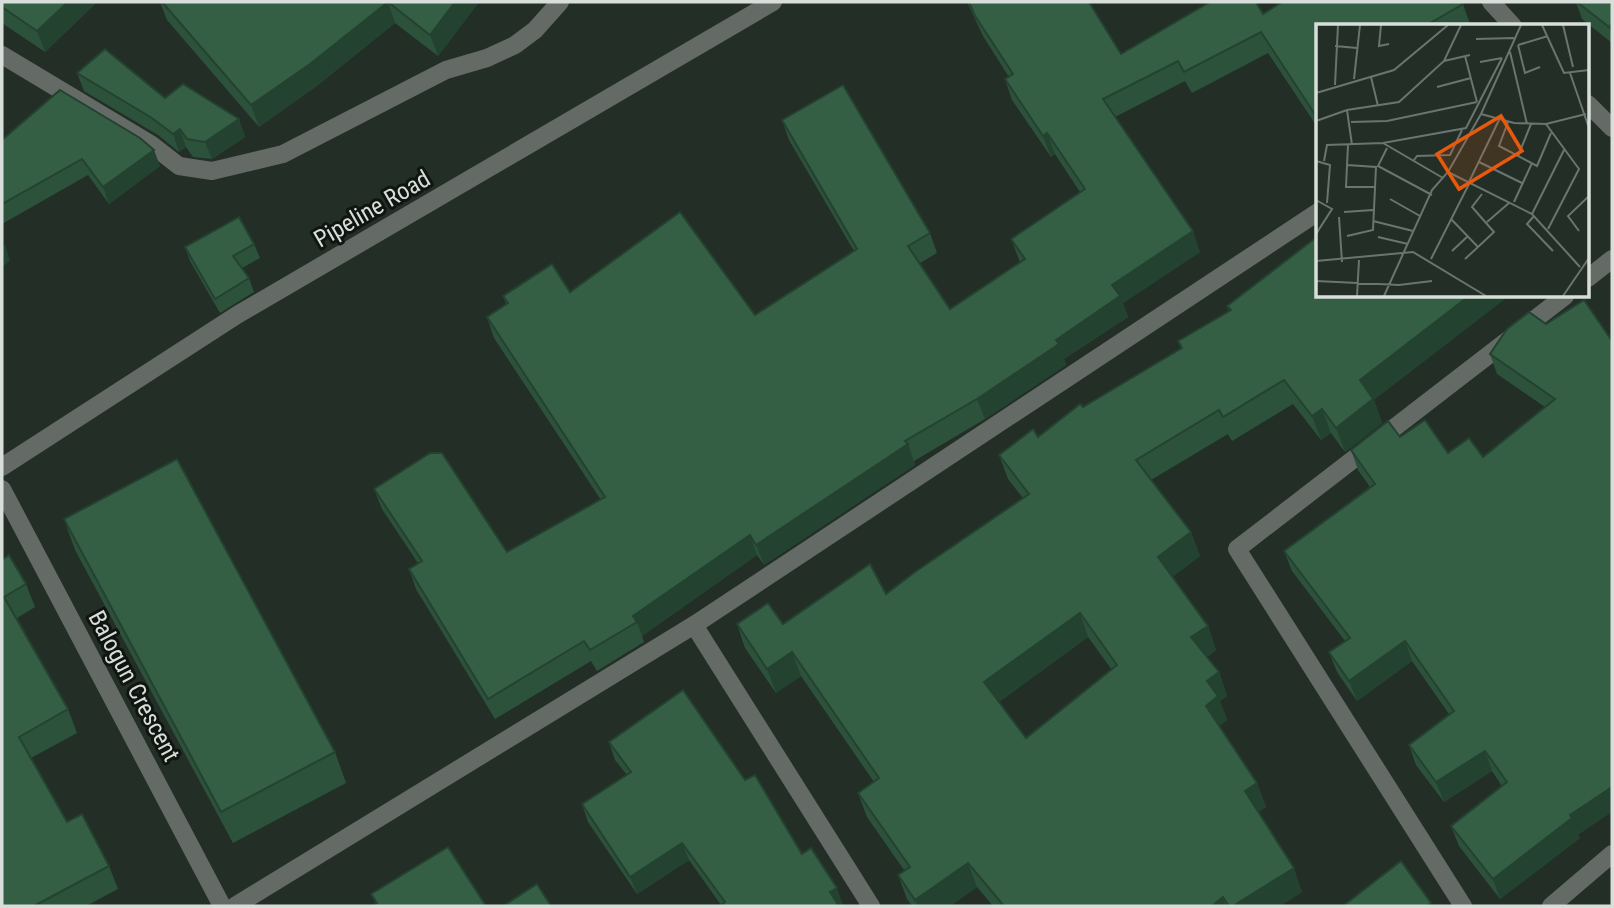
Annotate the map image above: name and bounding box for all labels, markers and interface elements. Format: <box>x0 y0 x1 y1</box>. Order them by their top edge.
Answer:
inset map <box>1316 24 1590 298</box>
street label: Pipeline Road <box>309 165 435 253</box>
street label: Balogun Crescent <box>83 606 185 766</box>

